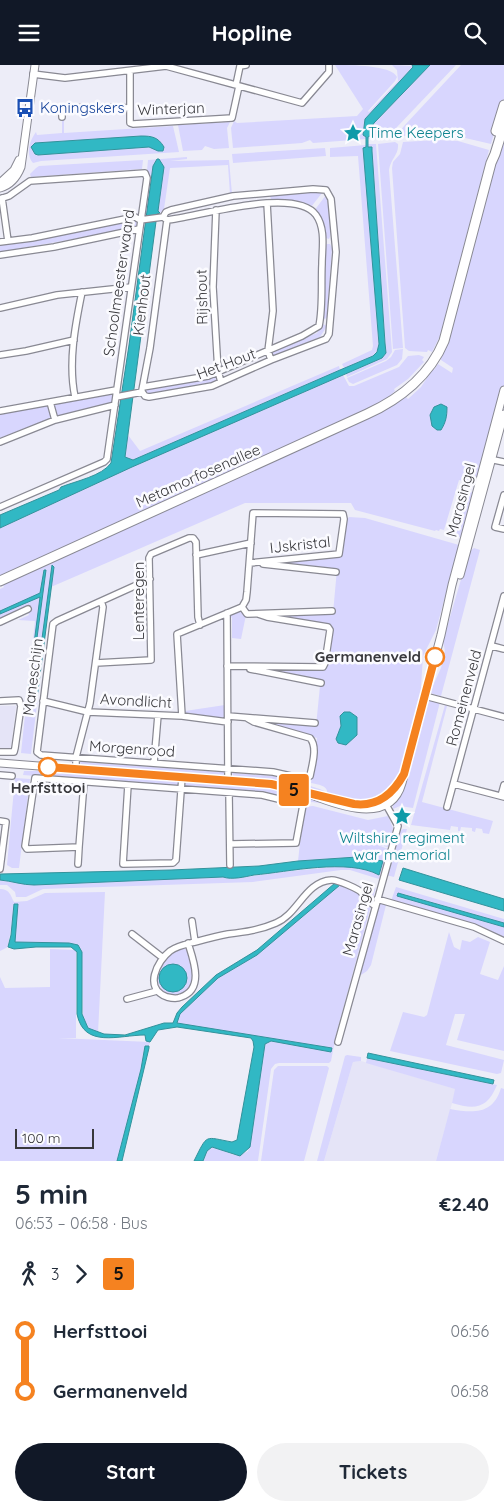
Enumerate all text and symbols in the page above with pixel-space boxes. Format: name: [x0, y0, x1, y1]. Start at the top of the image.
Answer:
icon: menu: [15, 19, 43, 47]
text: Hopline: [212, 19, 292, 47]
icon: search: [461, 19, 489, 47]
bus stop icon: Koningskers: [14, 97, 36, 119]
place label: Koningskers: [40, 98, 125, 117]
street label: Winterjan: [137, 98, 205, 119]
place icon: Time Keepers: [342, 122, 364, 144]
place label: Time Keepers: [368, 123, 464, 142]
street label: Schoolmeesterwaard: [99, 208, 138, 358]
street label: Rijshout: [192, 269, 211, 325]
street label: Kienhout: [128, 273, 155, 337]
street label: Het Hout: [194, 344, 258, 384]
street label: Metamorfosenallee: [133, 440, 263, 512]
street label: Marasingel: [441, 461, 480, 539]
street label: IJskristal: [269, 532, 331, 557]
street label: Lenteregen: [129, 562, 148, 640]
street label: Maneschijn: [18, 637, 47, 717]
place label: Germanenveld: [315, 647, 421, 666]
marker: Germanenveld: [425, 647, 445, 667]
street label: Romeinenveld: [442, 648, 485, 748]
street label: Avondlicht: [100, 689, 172, 712]
street label: Morgenrood: [89, 736, 176, 761]
marker: Herfsttooi: [38, 757, 58, 777]
line badge: 5: [278, 774, 310, 806]
place label: Herfsttooi: [11, 778, 85, 797]
text: 5: [289, 778, 299, 801]
place icon: Wiltshire regiment war memorial: [391, 805, 413, 827]
place label: Wiltshire regiment war memorial: [339, 828, 465, 864]
street label: Marasingel: [338, 880, 377, 958]
scale bar: [15, 1126, 94, 1149]
text: 100 m: [22, 1129, 60, 1147]
text: 5 min: [15, 1176, 88, 1211]
text: €2.40: [439, 1192, 489, 1216]
text: 06:53 – 06:58 · Bus: [15, 1213, 147, 1233]
icon: walk: [15, 1260, 43, 1288]
icon: forward: [67, 1260, 95, 1288]
text: 5: [113, 1262, 124, 1285]
text: 3: [51, 1264, 59, 1284]
text: Herfsttooi: [53, 1319, 147, 1343]
text: 06:56: [451, 1321, 489, 1341]
text: Germanenveld: [53, 1379, 188, 1403]
text: 06:58: [451, 1381, 489, 1401]
button: Start: [15, 1443, 247, 1501]
button: Tickets: [257, 1443, 489, 1501]

